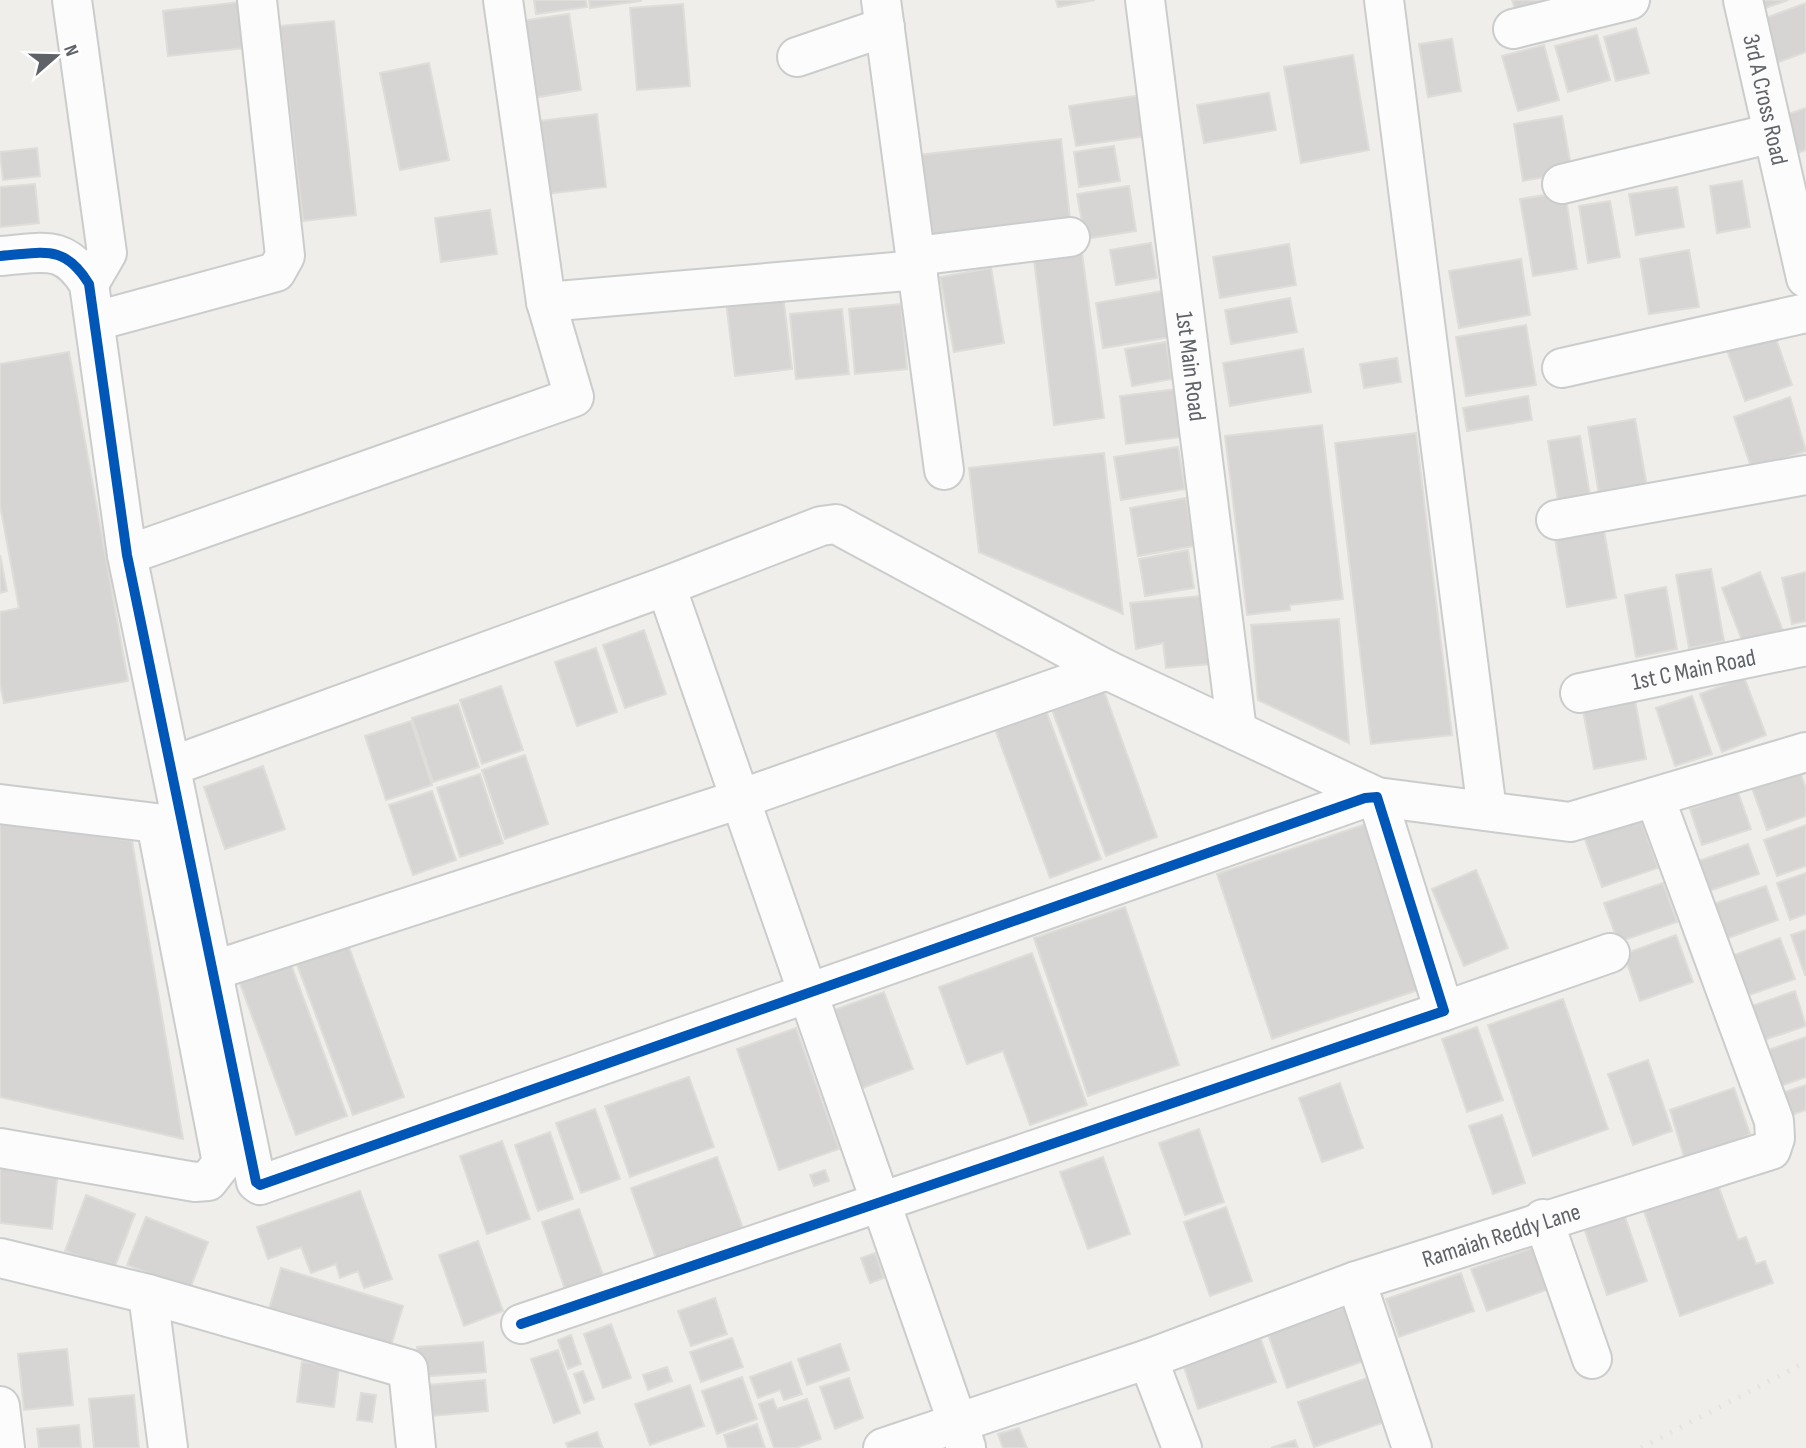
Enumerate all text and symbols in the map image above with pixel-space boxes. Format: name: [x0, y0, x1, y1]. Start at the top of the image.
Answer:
north arrow: [21, 21, 91, 91]
street label: 3rd A Cross Road: [1737, 31, 1794, 168]
text: N: [58, 42, 83, 59]
street label: 1st Main Road: [1170, 310, 1212, 423]
street label: 1st C Main Road: [1629, 642, 1758, 696]
street label: Ramaiah Reddy Lane: [1419, 1197, 1584, 1274]

